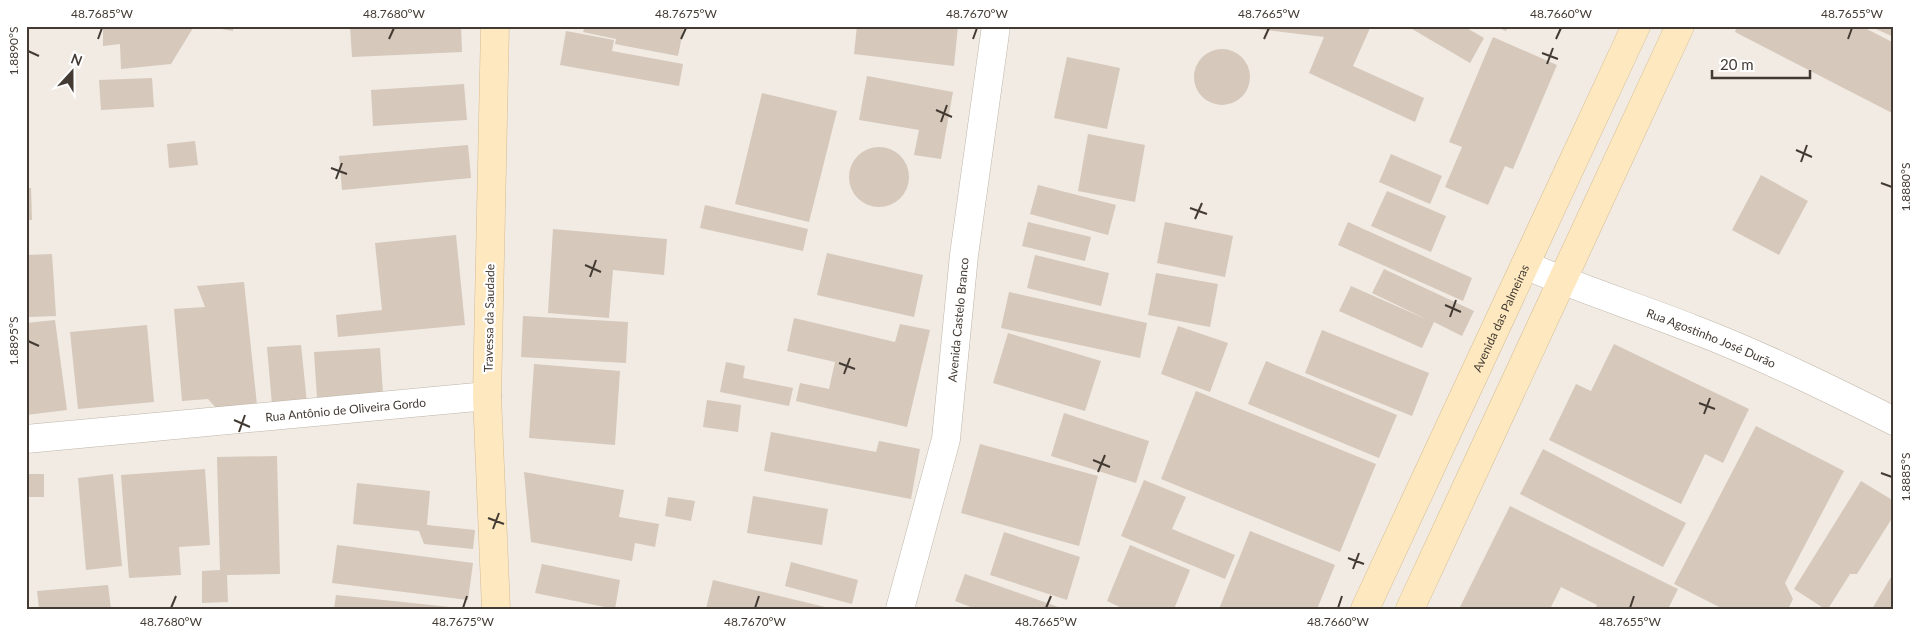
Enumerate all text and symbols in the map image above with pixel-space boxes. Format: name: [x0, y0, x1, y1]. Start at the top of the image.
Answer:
text: 48.7685°W: [71, 6, 134, 21]
text: 48.7680°W: [363, 6, 426, 21]
text: 48.7675°W: [655, 6, 718, 21]
text: 48.7670°W: [946, 6, 1009, 21]
text: 48.7665°W: [1238, 6, 1301, 21]
text: 48.7660°W: [1530, 6, 1593, 21]
text: 48.7655°W: [1821, 6, 1884, 21]
text: 1.8890°S: [6, 26, 21, 76]
north arrow: [48, 48, 98, 98]
scale bar: [1712, 48, 1810, 80]
text: N: [69, 50, 85, 69]
text: 20 m: [1720, 55, 1754, 73]
text: 1.8880°S: [1898, 162, 1913, 212]
street label: Avenida Castelo Branco: [944, 257, 971, 383]
street label: Avenida das Palmeiras: [1469, 262, 1532, 374]
street label: Travessa da Saudade: [481, 264, 497, 372]
street label: Rua Agostinho José Durão: [1645, 305, 1779, 371]
text: 1.8895°S: [6, 316, 21, 366]
street label: Rua Antônio de Oliveira Gordo: [265, 394, 427, 424]
text: 1.8885°S: [1898, 452, 1913, 502]
text: 48.7680°W: [140, 614, 203, 629]
text: 48.7675°W: [432, 614, 495, 629]
text: 48.7670°W: [724, 614, 787, 629]
text: 48.7665°W: [1015, 614, 1078, 629]
text: 48.7660°W: [1307, 614, 1370, 629]
text: 48.7655°W: [1599, 614, 1662, 629]

